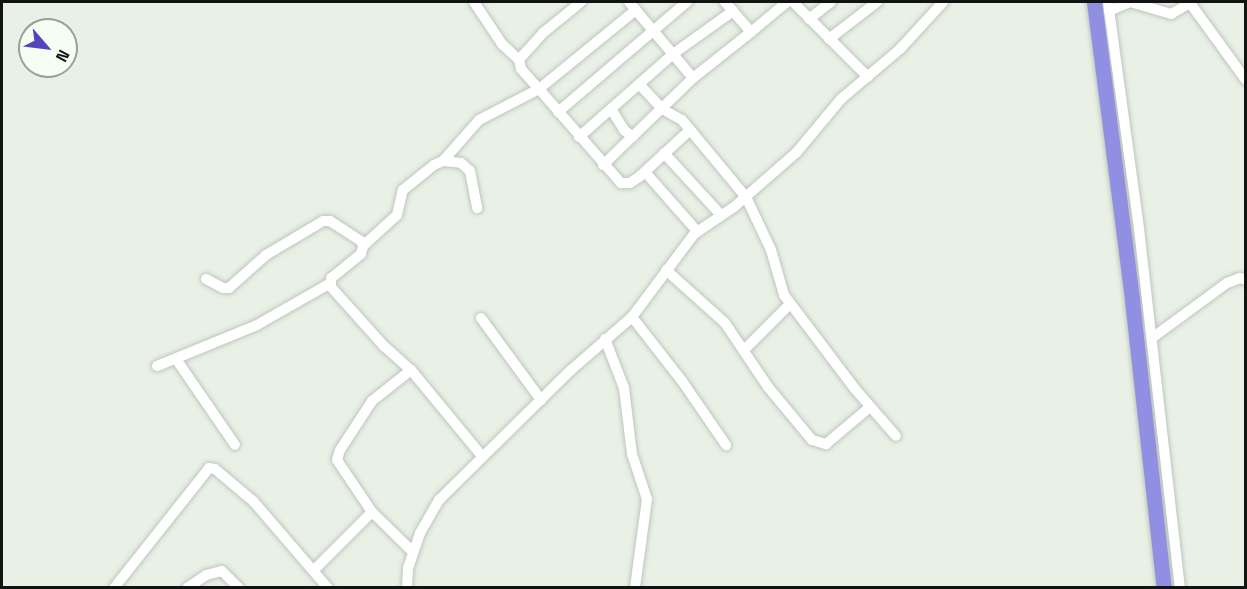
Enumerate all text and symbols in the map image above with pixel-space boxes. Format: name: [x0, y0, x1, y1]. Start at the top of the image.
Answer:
north arrow: [18, 18, 78, 78]
text: N: [51, 46, 74, 65]

